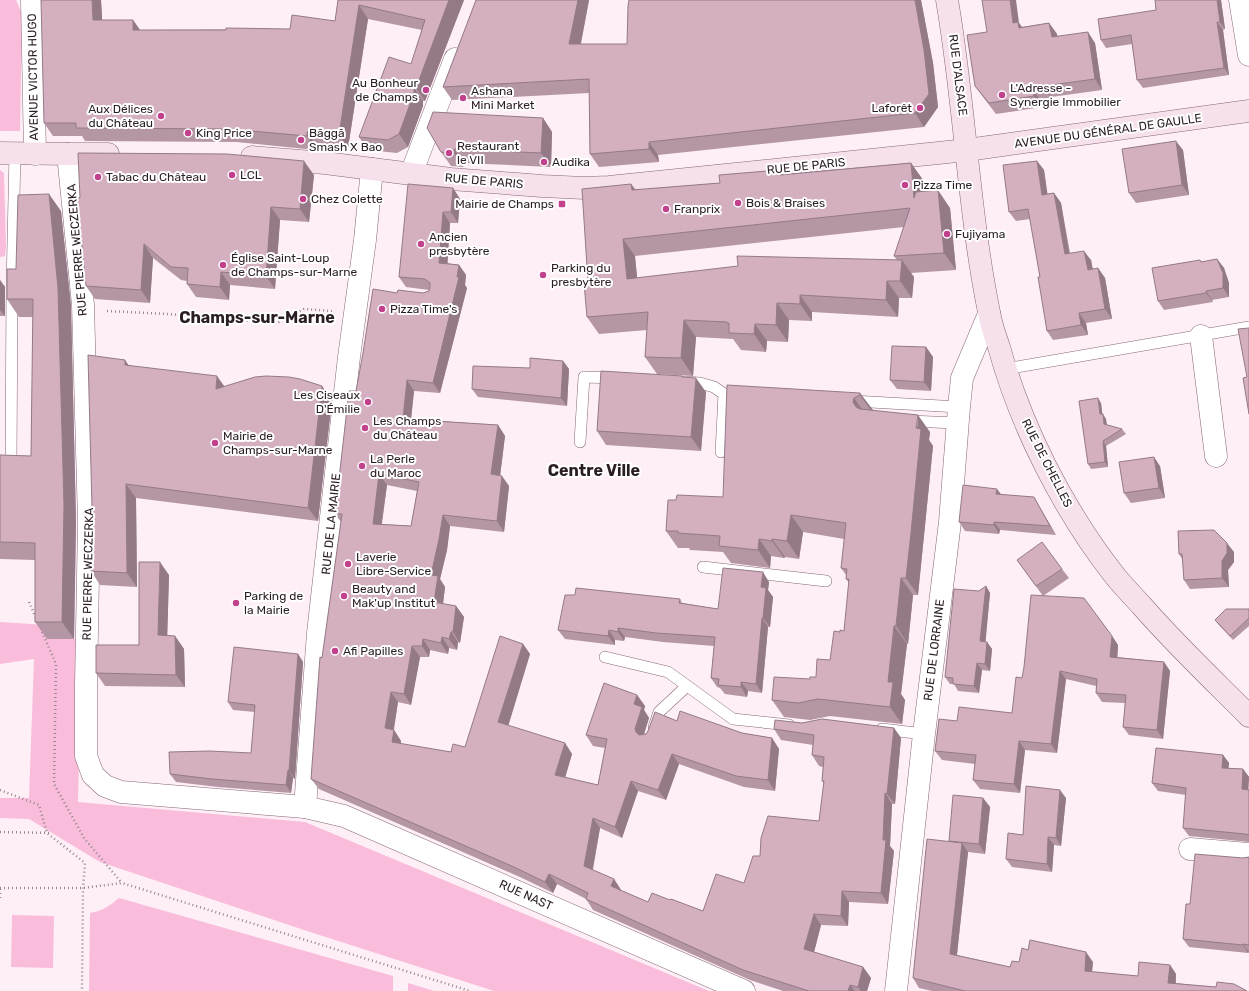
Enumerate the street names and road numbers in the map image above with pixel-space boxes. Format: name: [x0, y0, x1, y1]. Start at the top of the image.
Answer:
street label: AVENUE VICTOR HUGO: [25, 13, 41, 141]
street label: RUE D'ALSACE: [946, 34, 970, 116]
street label: AVENUE DU GÉNÉRAL DE GAULLE: [1013, 111, 1203, 151]
street label: RUE DE PARIS: [766, 155, 846, 177]
street label: RUE DE PARIS: [444, 171, 524, 191]
street label: RUE PIERRE WECZERKA: [64, 183, 90, 317]
street label: RUE DE CHELLES: [1019, 417, 1075, 509]
street label: RUE DE LA MAIRIE: [319, 473, 343, 575]
street label: RUE PIERRE WECZERKA: [80, 507, 96, 641]
street label: RUE DE LORRAINE: [921, 598, 947, 702]
street label: RUE NAST: [497, 877, 555, 913]

